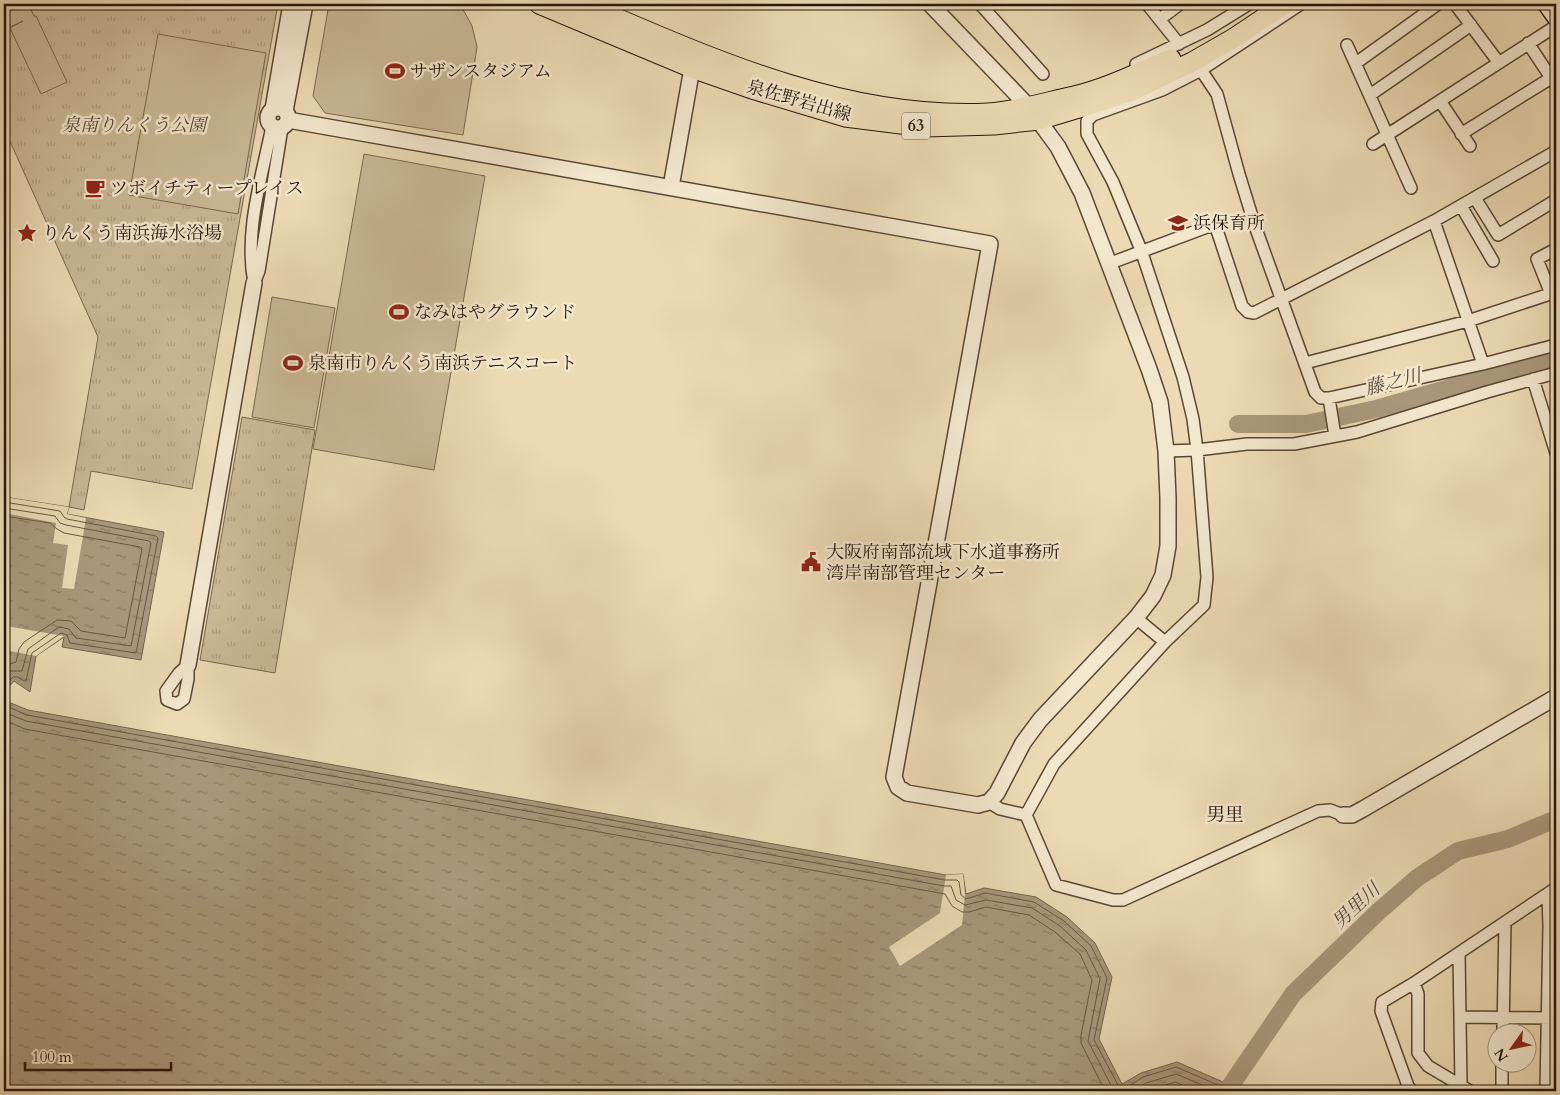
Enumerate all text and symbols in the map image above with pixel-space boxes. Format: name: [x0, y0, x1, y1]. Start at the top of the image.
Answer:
place label: サザンスタジアム: [410, 59, 552, 84]
sports icon: サザンスタジアム: [384, 60, 406, 82]
street label: 泉佐野岩出線: [744, 74, 854, 128]
road number: 63: [902, 112, 930, 140]
park label: 泉南りんくう公園: [62, 113, 209, 138]
place label: ツボイチティープレイス: [110, 176, 304, 201]
cafe icon: ツボイチティープレイス: [84, 177, 106, 199]
place label: 浜保育所: [1193, 211, 1265, 236]
school or university icon: 浜保育所: [1167, 212, 1189, 234]
place label: りんくう南浜海水浴場: [42, 221, 222, 246]
place icon: りんくう南浜海水浴場: [16, 222, 38, 244]
place label: なみはやグラウンド: [414, 300, 576, 325]
sports icon: なみはやグラウンド: [388, 301, 410, 323]
place label: 泉南市りんくう南浜テニスコート: [308, 351, 577, 376]
sports icon: 泉南市りんくう南浜テニスコート: [282, 352, 304, 374]
water label: 藤之川: [1362, 362, 1426, 402]
place label: 大阪府南部流域下水道事務所 湾岸南部管理センター: [826, 540, 1060, 586]
public building icon: 大阪府南部流域下水道事務所 湾岸南部管理センター: [800, 551, 822, 573]
district label: 男里: [1206, 802, 1244, 828]
water label: 男里川: [1326, 876, 1387, 935]
north arrow: [1488, 1022, 1538, 1072]
scale bar: [25, 1040, 171, 1072]
text: N: [1490, 1045, 1513, 1065]
text: 100 m: [32, 1047, 72, 1067]

